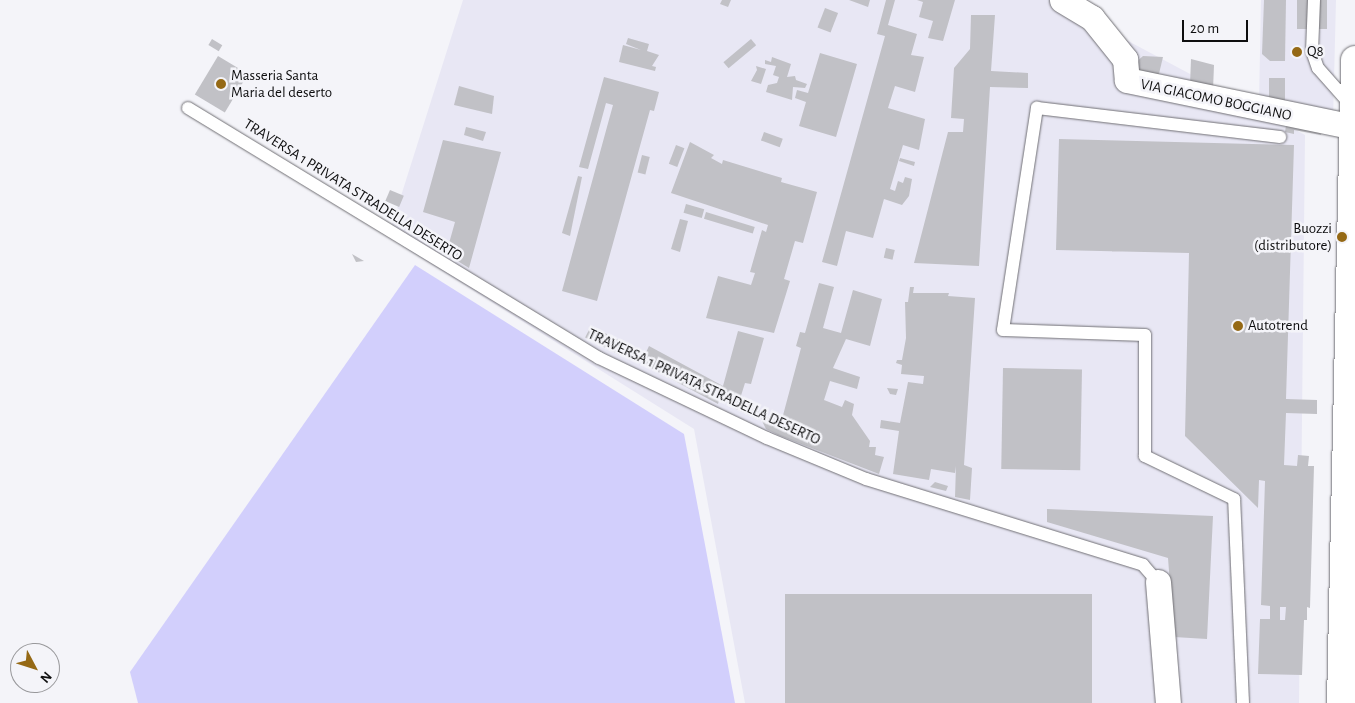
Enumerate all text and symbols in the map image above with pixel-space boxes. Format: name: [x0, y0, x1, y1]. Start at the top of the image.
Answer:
scale bar: [1185, 10, 1251, 42]
text: 20 m: [1190, 21, 1219, 36]
place label: Q8: [1307, 43, 1324, 61]
marker: Q8: [1291, 46, 1303, 58]
place label: Masseria Santa Maria del deserto: [231, 66, 332, 101]
street label: VIA GIACOMO BOGGIANO: [1139, 75, 1293, 125]
marker: Masseria Santa Maria del deserto: [215, 78, 227, 90]
street label: TRAVERSA 1 PRIVATA STRADELLA DESERTO: [240, 115, 466, 265]
place label: Buozzi (distributore): [1254, 219, 1332, 254]
marker: Buozzi (distributore): [1336, 231, 1348, 243]
place label: Autotrend: [1248, 317, 1308, 335]
marker: Autotrend: [1232, 320, 1244, 332]
street label: TRAVERSA 1 PRIVATA STRADELLA DESERTO: [585, 325, 823, 449]
north arrow: [10, 643, 60, 693]
text: N: [37, 669, 54, 685]

